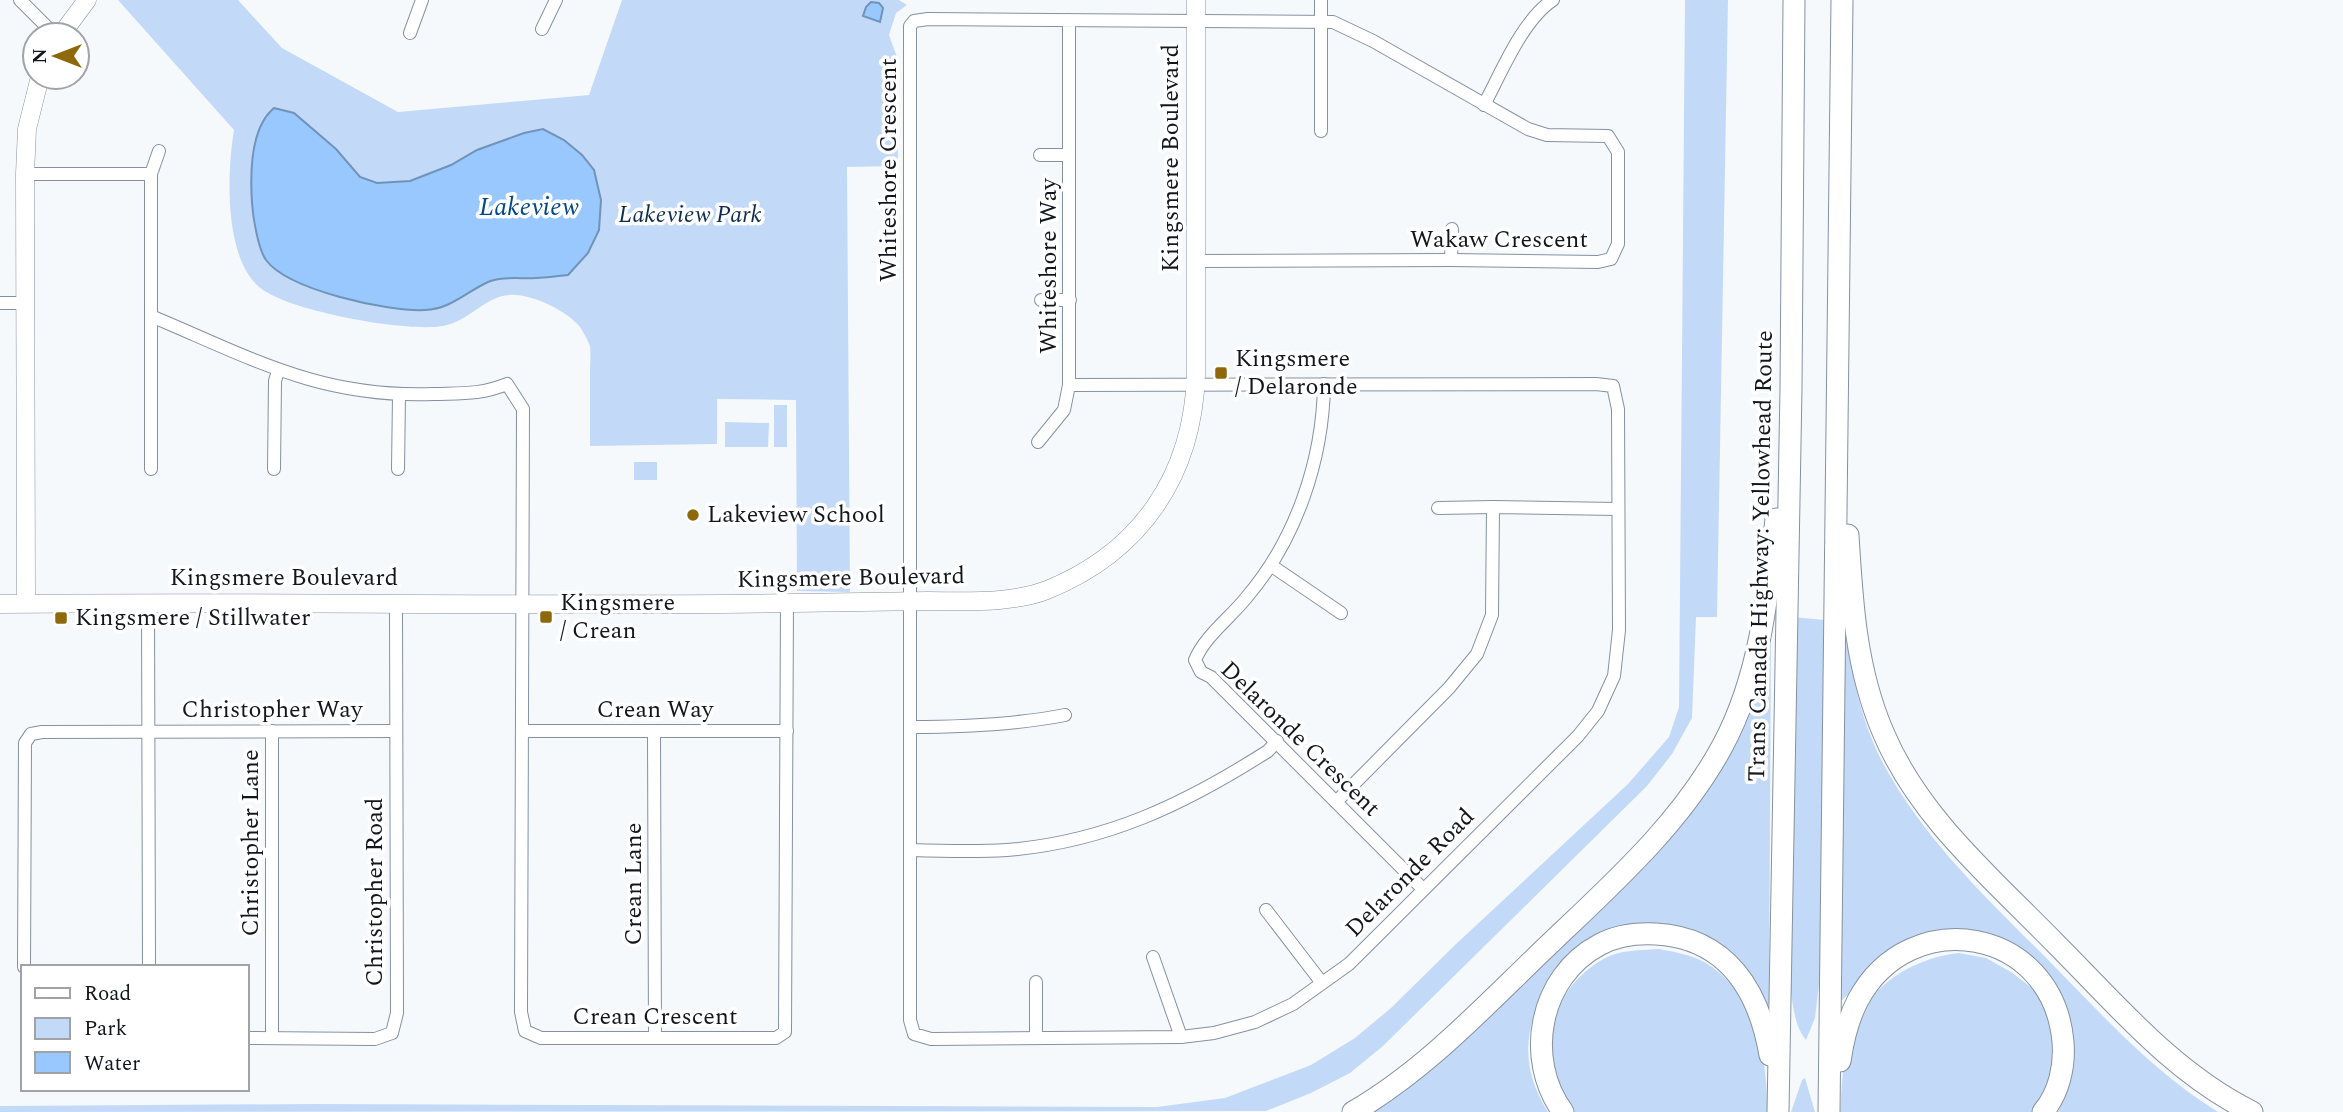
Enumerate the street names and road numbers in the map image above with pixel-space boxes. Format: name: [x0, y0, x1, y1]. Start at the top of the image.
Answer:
street label: Kingsmere Boulevard: [1153, 44, 1189, 272]
street label: Whiteshore Crescent: [871, 58, 907, 282]
street label: Whiteshore Way: [1031, 177, 1067, 354]
street label: Wakaw Crescent: [1410, 222, 1588, 258]
street label: Trans Canada Highway: Yellowhead Route: [1739, 330, 1783, 782]
street label: Kingsmere Boulevard: [737, 558, 965, 598]
street label: Kingsmere Boulevard: [170, 560, 398, 596]
street label: Delaronde Crescent: [1212, 653, 1388, 825]
street label: Christopher Way: [182, 692, 364, 728]
street label: Crean Way: [597, 692, 715, 728]
street label: Christopher Lane: [233, 749, 269, 937]
street label: Christopher Road: [357, 798, 393, 986]
street label: Delaronde Road: [1337, 800, 1483, 946]
street label: Crean Lane: [616, 823, 652, 945]
street label: Crean Crescent: [573, 999, 737, 1035]

